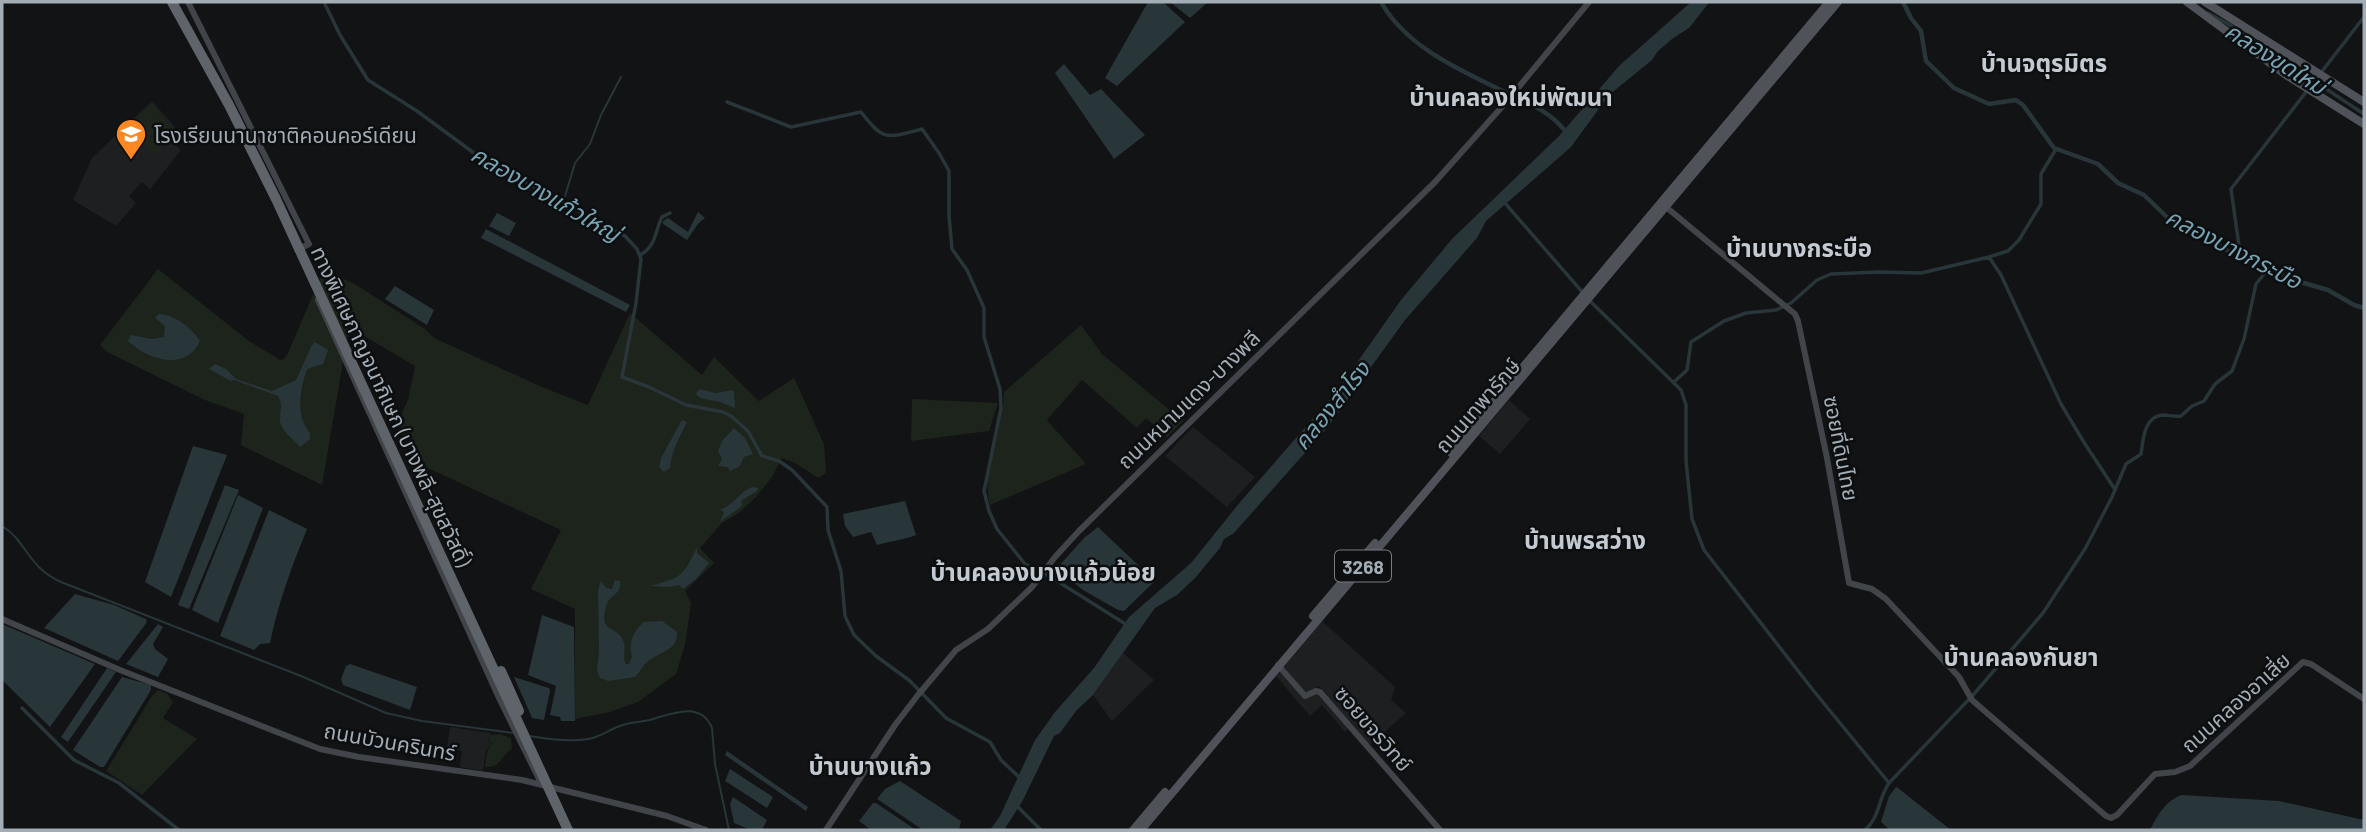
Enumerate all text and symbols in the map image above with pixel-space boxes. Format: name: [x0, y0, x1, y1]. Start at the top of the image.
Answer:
water label: คลองขุดใหม่: [2220, 16, 2334, 103]
district label: บ้านจตุรมิตร: [1981, 48, 2107, 79]
district label: บ้านคลองใหม่พัฒนา: [1409, 82, 1613, 111]
school or university icon: โรงเรียนนานาชาติคอนคอร์เดียน: [114, 117, 148, 161]
place label: โรงเรียนนานาชาติคอนคอร์เดียน: [154, 122, 417, 147]
water label: คลองบางแก้วใหญ่: [466, 139, 628, 249]
water label: คลองบางกระบือ: [2162, 202, 2307, 294]
district label: บ้านบางกระบือ: [1726, 233, 1872, 262]
street label: ทางพิเศษกาญจนาภิเษก (บางพลี-สุขสวัสดิ์): [305, 242, 478, 571]
street label: ถนนหนามแดง-บางพลี: [1112, 325, 1264, 473]
street label: ถนนเทพารักษ์: [1429, 353, 1525, 457]
water label: คลองสำโรง: [1287, 354, 1376, 455]
street label: ซอยที่ดินไทย: [1820, 393, 1865, 503]
district label: บ้านพรสว่าง: [1524, 525, 1646, 554]
road number: 3268: [1335, 551, 1391, 582]
district label: บ้านคลองบางแก้วน้อย: [930, 557, 1156, 586]
district label: บ้านคลองกันยา: [1944, 642, 2098, 671]
street label: ถนนคลองอาเสี่ย: [2175, 646, 2295, 757]
street label: ซอยขจรวิทย์: [1330, 680, 1418, 776]
street label: ถนนบัวนครินทร์: [322, 717, 459, 765]
district label: บ้านบางแก้ว: [808, 751, 932, 780]

